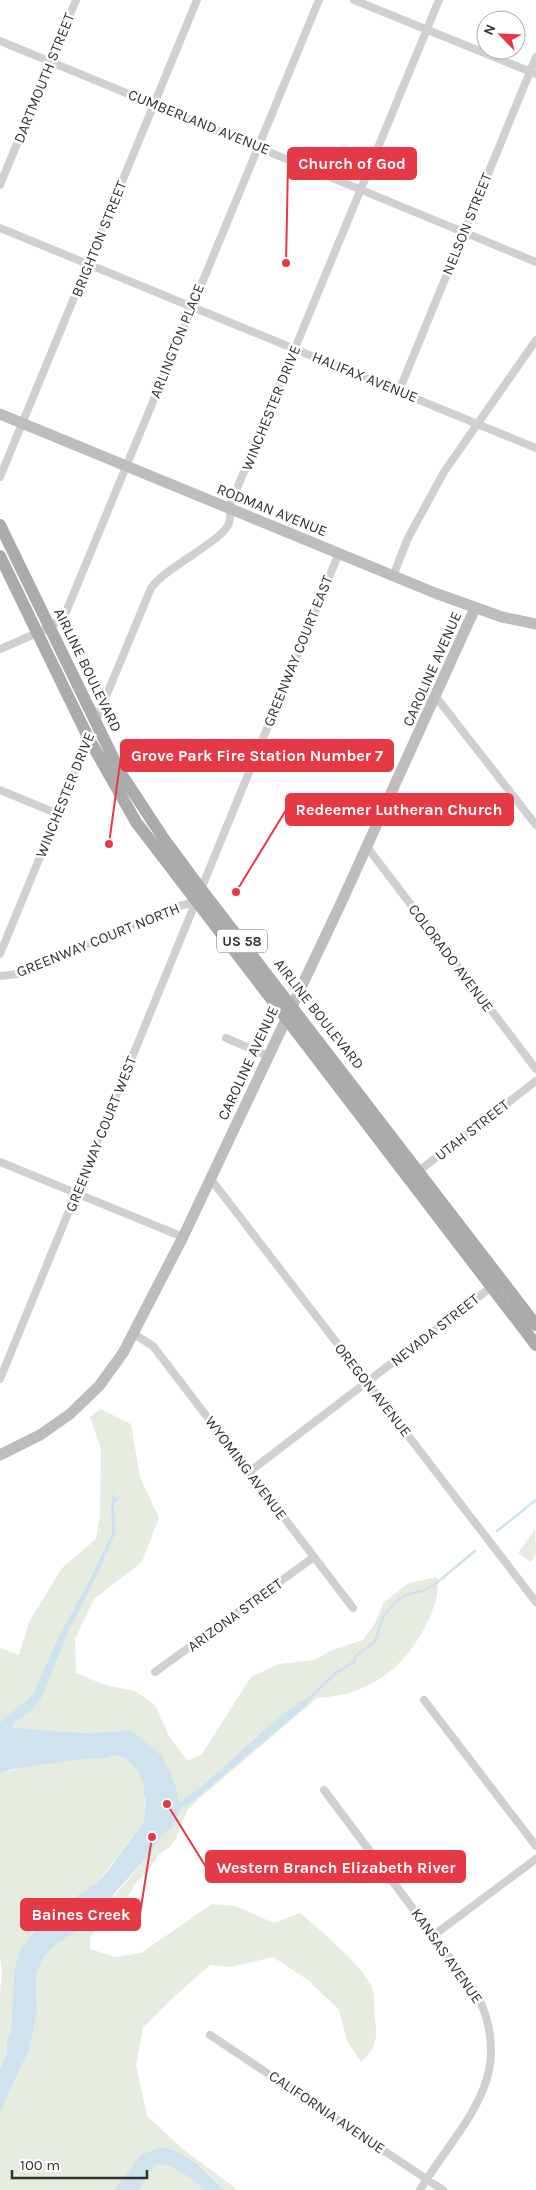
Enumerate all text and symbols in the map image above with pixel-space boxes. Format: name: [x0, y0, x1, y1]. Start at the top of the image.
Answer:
street label: DARTMOUTH STREET: [10, 10, 78, 146]
north arrow: [476, 10, 526, 60]
text: N: [480, 22, 499, 38]
street label: CUMBERLAND AVENUE: [125, 85, 273, 159]
callout: Church of God: [288, 148, 416, 179]
text: Church of God: [298, 154, 406, 173]
street label: NELSON STREET: [438, 170, 496, 278]
street label: BRIGHTON STREET: [68, 178, 131, 300]
street label: ARLINGTON PLACE: [146, 281, 208, 401]
street label: WINCHESTER DRIVE: [238, 343, 304, 473]
street label: HALIFAX AVENUE: [310, 348, 420, 406]
street label: RODMAN AVENUE: [214, 480, 330, 540]
street label: GREENWAY COURT EAST: [259, 572, 337, 729]
street label: AIRLINE BOULEVARD: [50, 605, 126, 735]
street label: CAROLINE AVENUE: [399, 609, 465, 729]
street label: WINCHESTER DRIVE: [32, 730, 98, 860]
callout: Grove Park Fire Station Number 7: [121, 740, 393, 771]
text: Grove Park Fire Station Number 7: [131, 746, 383, 765]
callout: Redeemer Lutheran Church: [286, 794, 513, 825]
text: Redeemer Lutheran Church: [296, 800, 502, 819]
street label: GREENWAY COURT NORTH: [14, 899, 182, 981]
street label: COLORADO AVENUE: [405, 901, 497, 1015]
road number: US 58: [217, 929, 267, 952]
street label: AIRLINE BOULEVARD: [270, 955, 368, 1073]
street label: CAROLINE AVENUE: [214, 1003, 282, 1123]
street label: GREENWAY COURT WEST: [62, 1053, 141, 1214]
street label: UTAH STREET: [431, 1095, 513, 1164]
street label: NEVADA STREET: [387, 1290, 483, 1370]
street label: OREGON AVENUE: [331, 1340, 415, 1440]
street label: WYOMING AVENUE: [201, 1413, 291, 1523]
street label: ARIZONA STREET: [184, 1574, 286, 1656]
callout: Western Branch Elizabeth River: [206, 1851, 465, 1882]
text: Western Branch Elizabeth River: [217, 1858, 456, 1877]
callout: Baines Creek: [21, 1899, 140, 1930]
text: Baines Creek: [32, 1905, 131, 1924]
street label: KANSAS AVENUE: [408, 1905, 486, 2007]
street label: CALIFORNIA AVENUE: [266, 2067, 388, 2157]
scale bar: [12, 2148, 148, 2180]
text: 100 m: [20, 2156, 60, 2174]

